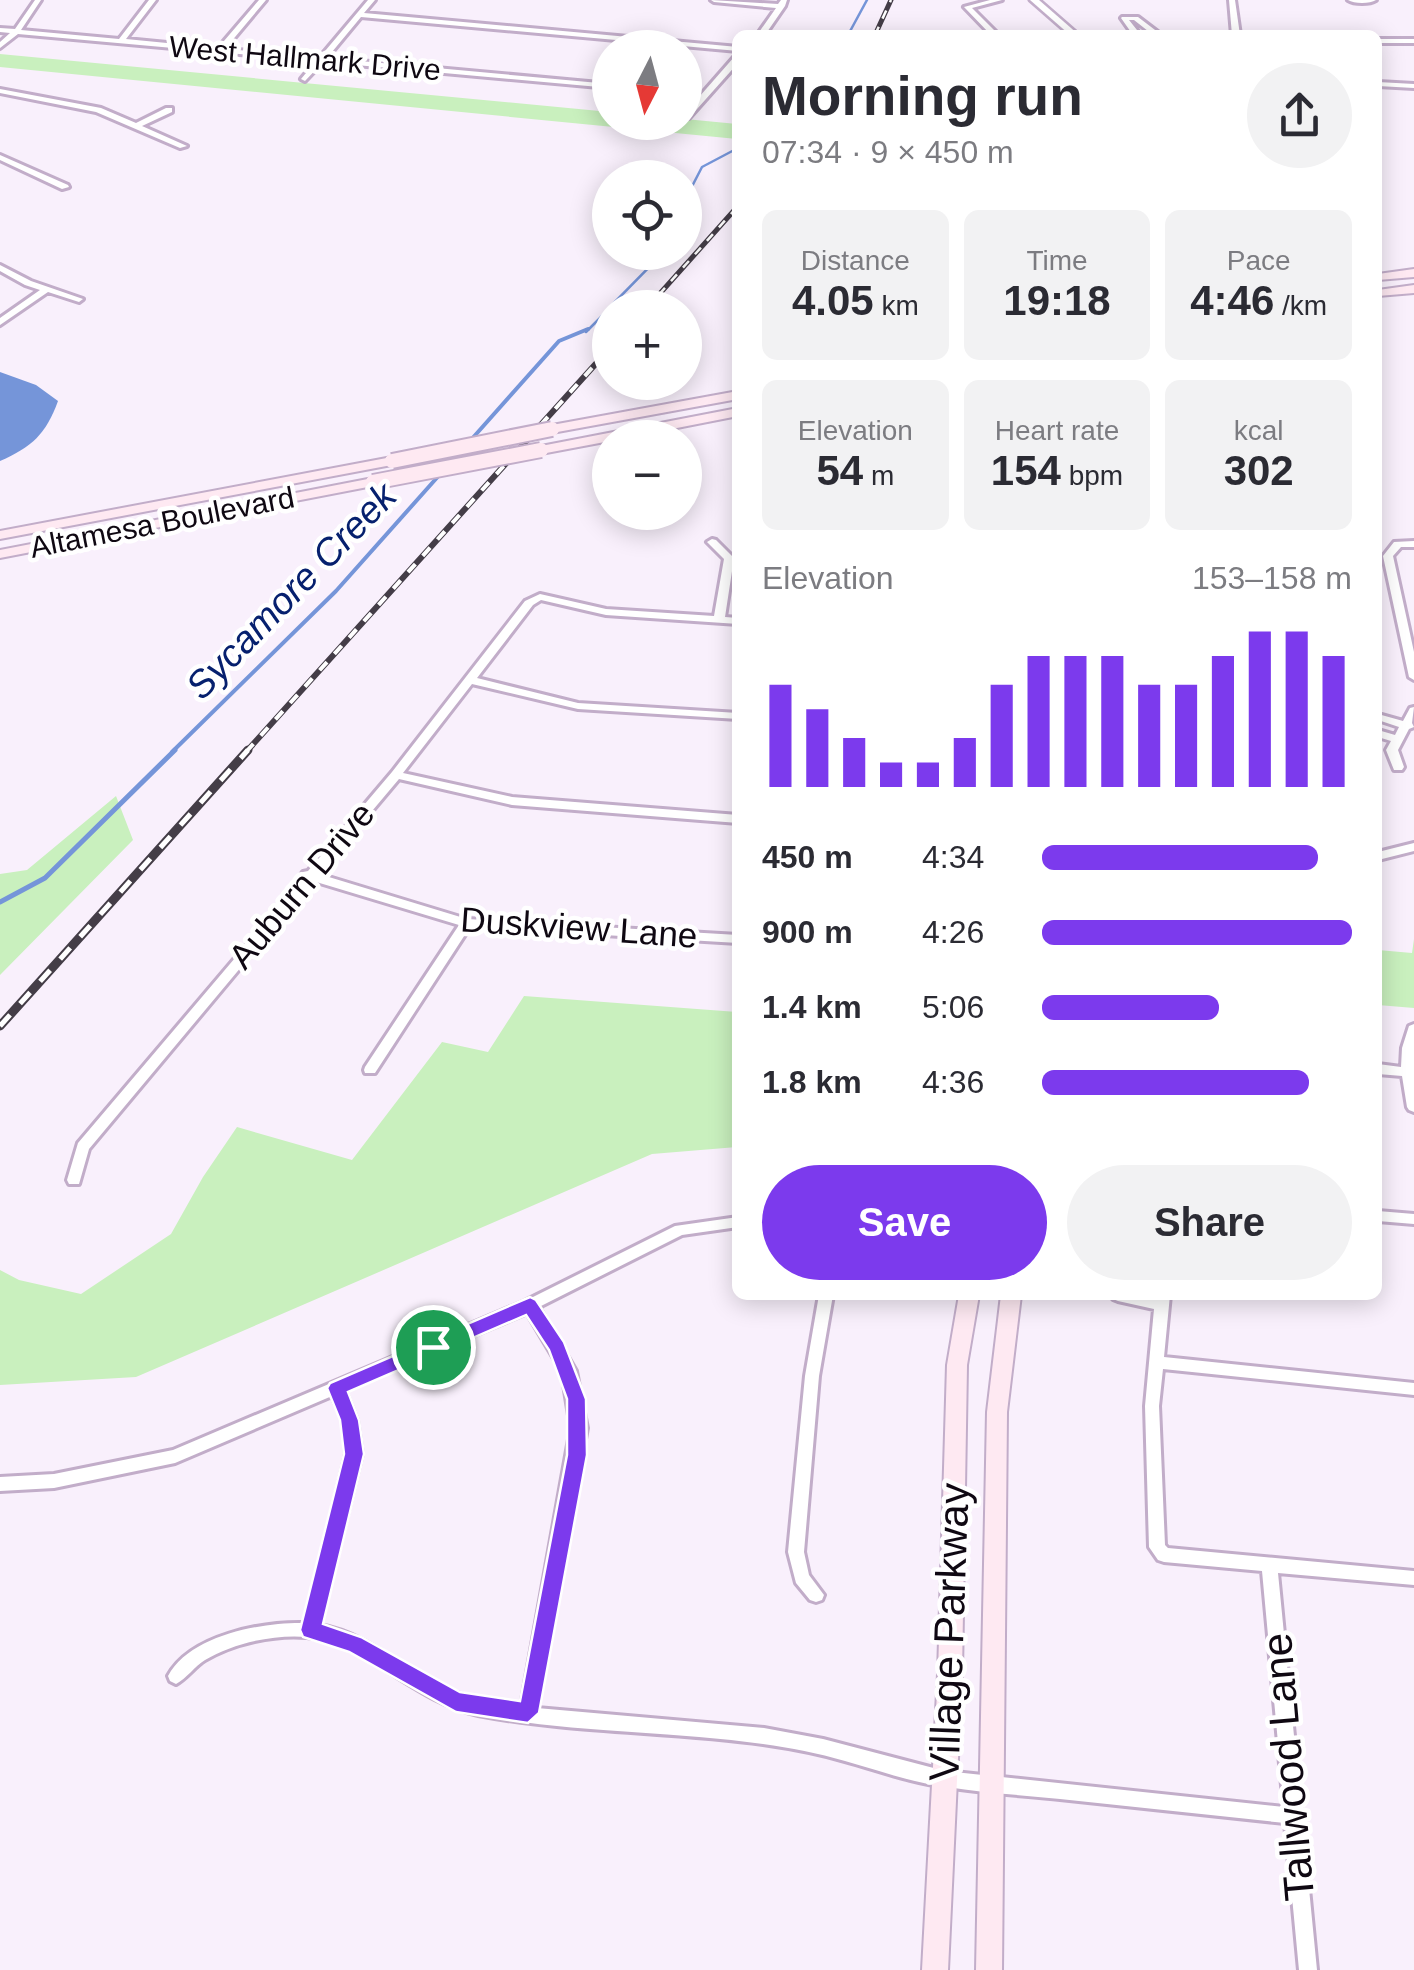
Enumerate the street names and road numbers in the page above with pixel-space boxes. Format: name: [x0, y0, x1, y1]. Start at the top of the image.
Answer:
street label: West Hallmark Drive: [168, 30, 442, 86]
street label: Altamesa Boulevard: [27, 480, 297, 564]
street label: Auburn Drive: [220, 794, 382, 976]
street label: Duskview Lane: [459, 899, 699, 955]
street label: Village Parkway: [920, 1482, 978, 1782]
street label: Tallwood Lane: [1253, 1631, 1323, 1903]

